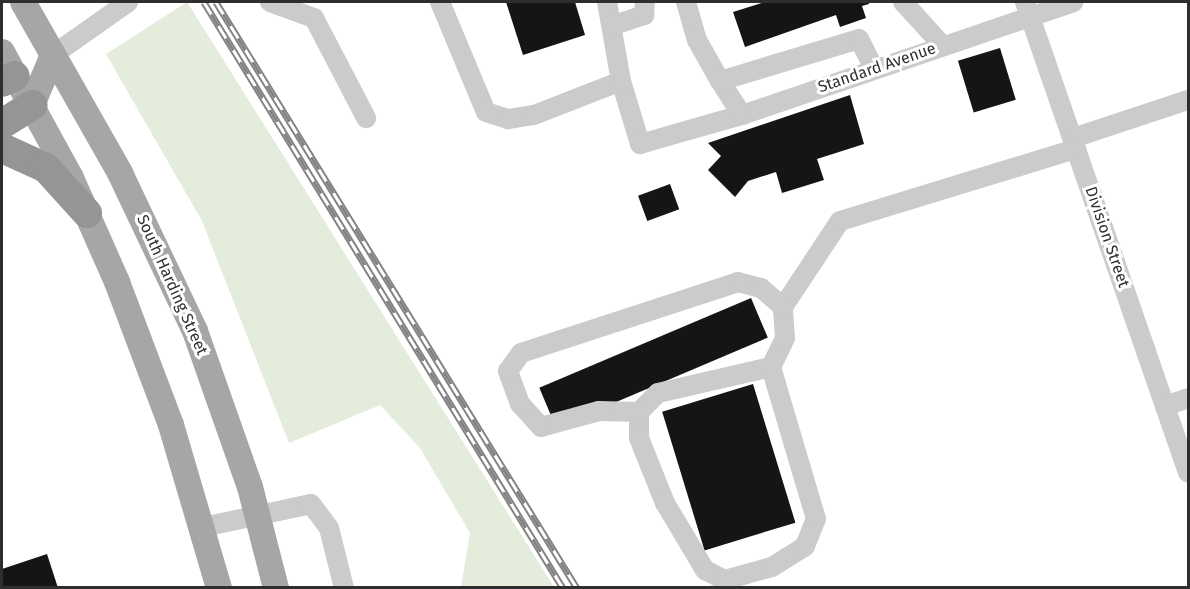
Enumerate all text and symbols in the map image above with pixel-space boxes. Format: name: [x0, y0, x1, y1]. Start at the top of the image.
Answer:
street label: Standard Avenue: [816, 39, 938, 97]
street label: Division Street: [1081, 184, 1133, 290]
street label: South Harding Street: [132, 212, 212, 358]

